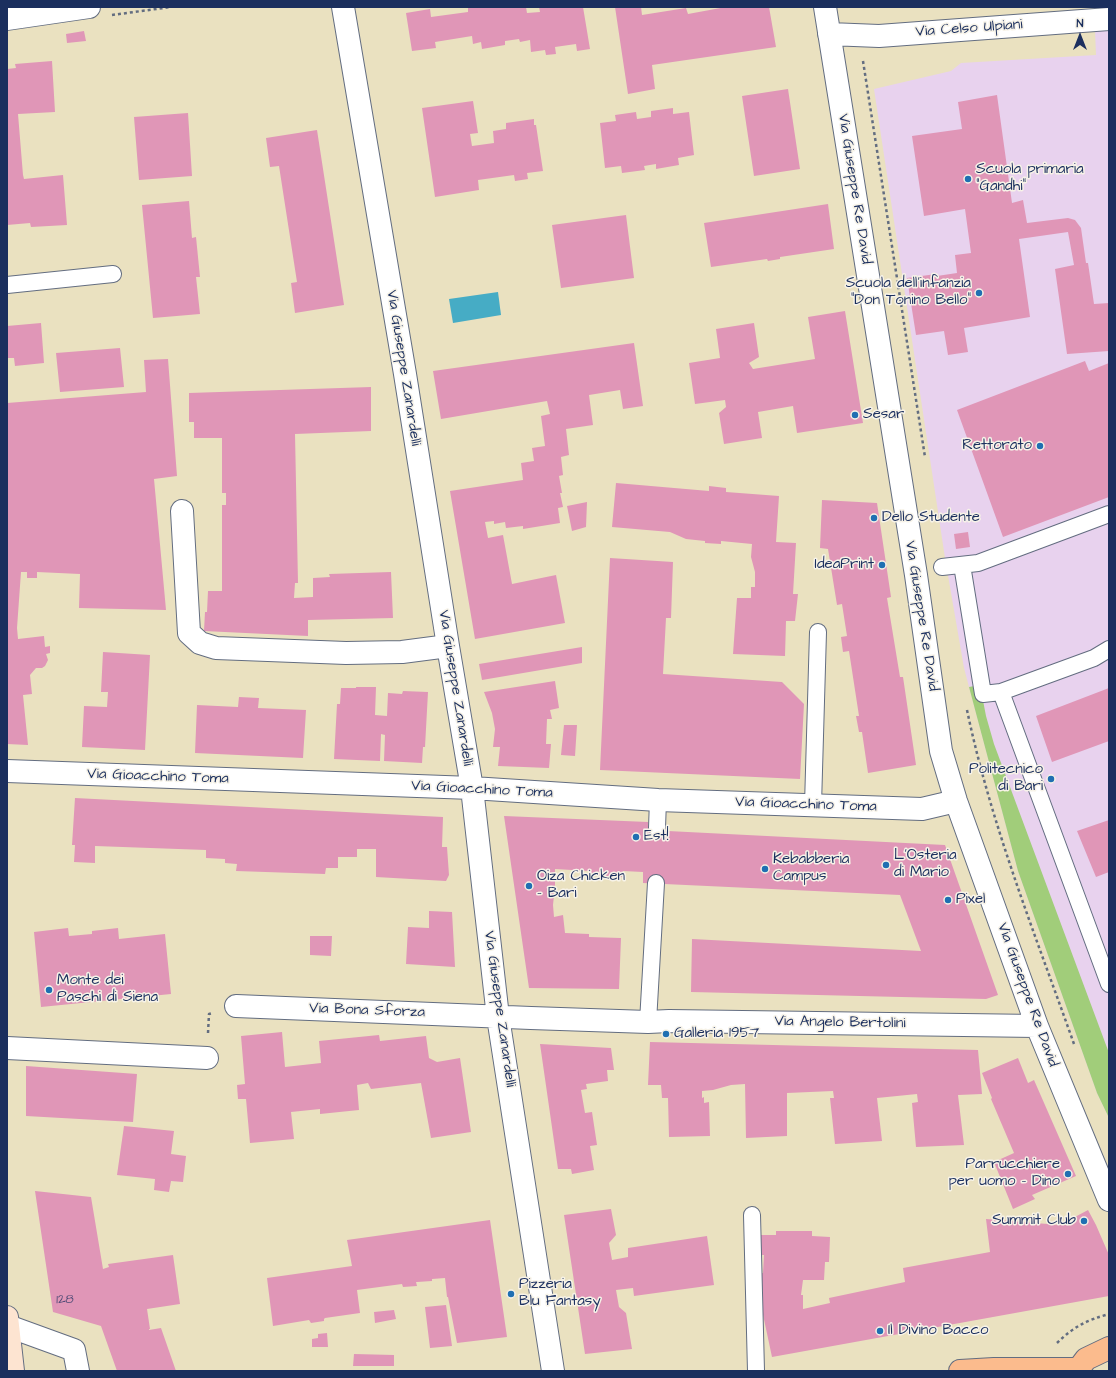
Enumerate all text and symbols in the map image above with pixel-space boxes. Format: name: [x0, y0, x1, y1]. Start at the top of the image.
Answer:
street label: Via Celso Ulpiani: [915, 16, 1023, 42]
north arrow: [1060, 16, 1100, 56]
text: N: [1077, 16, 1083, 31]
street label: Via Giuseppe Re David: [833, 113, 875, 265]
place label: Scuola primaria "Gandhi": [976, 161, 1084, 196]
marker: Scuola primaria "Gandhi": [963, 174, 973, 184]
place label: Scuola dell'infanzia "Don Tonino Bello": [846, 275, 971, 310]
marker: Scuola dell'infanzia "Don Tonino Bello": [974, 288, 984, 298]
street label: Via Giuseppe Zanardelli: [382, 289, 424, 447]
place label: Sesar: [863, 406, 904, 424]
marker: Sesar: [850, 410, 860, 420]
place label: Rettorato: [962, 437, 1032, 455]
marker: Rettorato: [1035, 441, 1045, 451]
place label: Dello Studente: [882, 509, 980, 527]
marker: Dello Studente: [869, 513, 879, 523]
street label: Via Giuseppe Re David: [900, 540, 942, 692]
place label: IdeaPrint: [815, 556, 874, 574]
marker: IdeaPrint: [877, 560, 887, 570]
street label: Via Giuseppe Zanardelli: [434, 609, 476, 767]
place label: Politecnico di Bari: [969, 761, 1043, 796]
street label: Via Gioacchino Toma: [87, 766, 229, 788]
marker: Politecnico di Bari: [1046, 774, 1056, 784]
street label: Via Gioacchino Toma: [411, 777, 553, 803]
street label: Via Gioacchino Toma: [735, 794, 877, 816]
place label: Est!: [644, 828, 668, 846]
marker: Est!: [631, 832, 641, 842]
place label: L'Osteria di Mario: [894, 847, 957, 882]
place label: Kebabberia Campus: [773, 851, 849, 886]
marker: L'Osteria di Mario: [881, 860, 891, 870]
marker: Kebabberia Campus: [760, 864, 770, 874]
place label: Oiza Chicken - Bari: [537, 868, 625, 903]
marker: Oiza Chicken - Bari: [524, 881, 534, 891]
place label: Pixel: [956, 891, 985, 909]
marker: Pixel: [943, 895, 953, 905]
street label: Via Giuseppe Re David: [993, 921, 1061, 1069]
street label: Via Giuseppe Zanardelli: [479, 930, 519, 1088]
place label: Monte dei Paschi di Siena: [57, 972, 158, 1007]
marker: Monte dei Paschi di Siena: [44, 985, 54, 995]
street label: Via Bona Sforza: [309, 1000, 425, 1022]
street label: Via Angelo Bertolini: [774, 1013, 906, 1033]
place label: Galleria 1957: [674, 1025, 759, 1043]
marker: Galleria 1957: [661, 1029, 671, 1039]
place label: Parrucchiere per uomo - Dino: [948, 1156, 1060, 1191]
marker: Parrucchiere per uomo - Dino: [1063, 1169, 1073, 1179]
place label: Summit Club: [992, 1212, 1076, 1230]
marker: Summit Club: [1079, 1216, 1089, 1226]
place label: Pizzeria Blu Fantasy: [519, 1276, 601, 1311]
marker: Pizzeria Blu Fantasy: [506, 1289, 516, 1299]
house number: 128: [56, 1292, 74, 1308]
place label: Il Divino Bacco: [888, 1322, 988, 1340]
marker: Il Divino Bacco: [875, 1326, 885, 1336]

